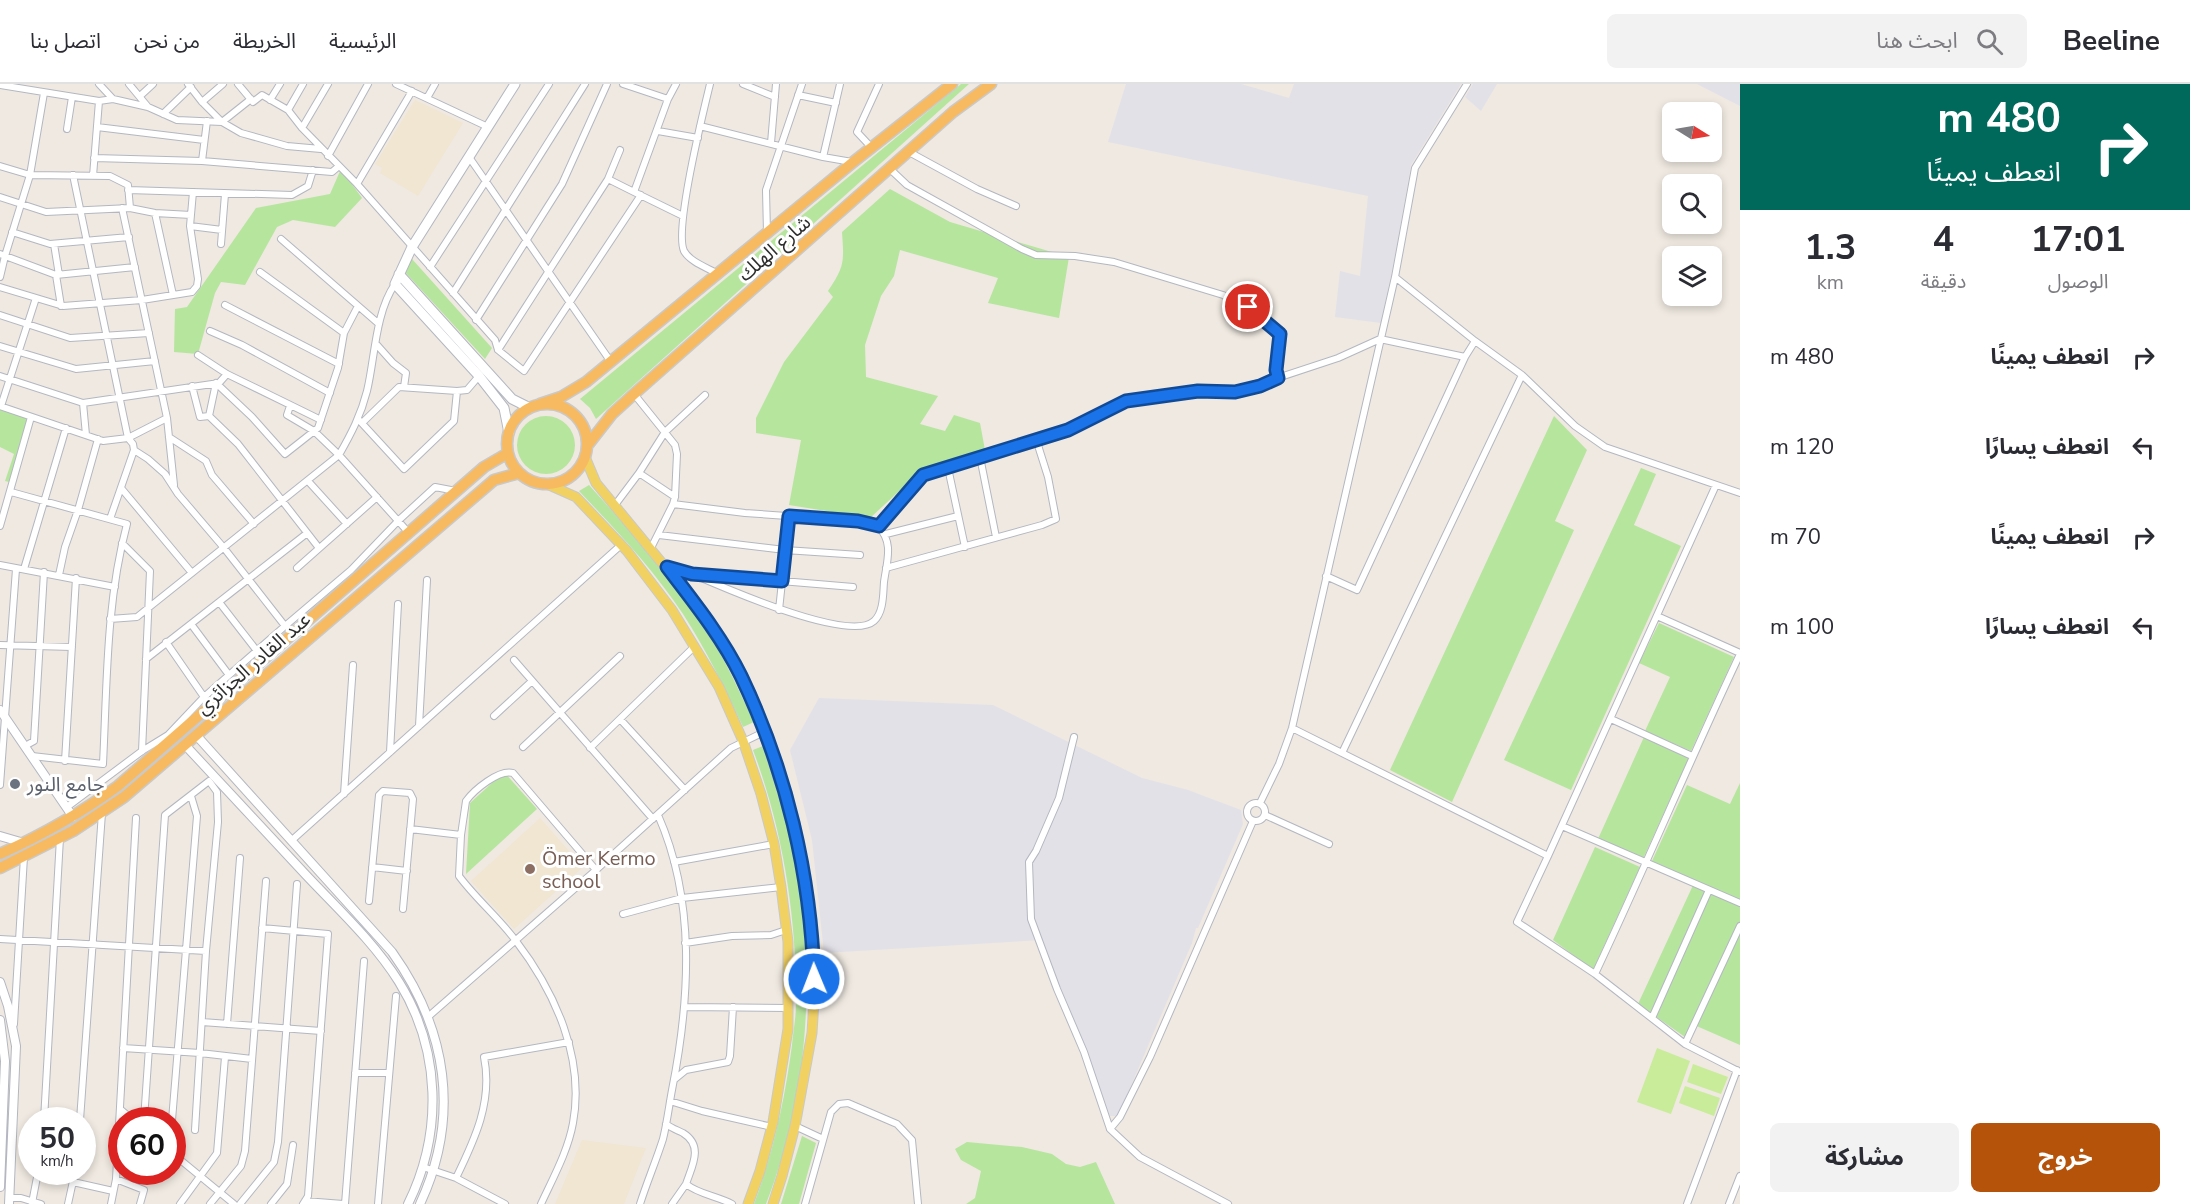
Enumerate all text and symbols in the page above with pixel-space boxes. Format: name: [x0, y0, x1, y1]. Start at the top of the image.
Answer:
search box: [1607, 14, 2027, 68]
text: Beeline: [2063, 22, 2160, 60]
icon: search: [1973, 25, 2006, 58]
text: ابحث هنا: [1876, 26, 1958, 56]
text: اتصل بنا: [30, 27, 101, 55]
text: من نحن: [134, 27, 200, 55]
text: الخريطة: [233, 27, 296, 55]
text: الرئيسية: [329, 27, 396, 55]
text: 480 m: [1937, 90, 2061, 147]
north arrow: [1662, 102, 1722, 162]
map controls: [1662, 102, 1722, 306]
icon: right: [2082, 108, 2160, 186]
text: انعطف يمينًا: [1927, 154, 2061, 191]
button: search: [1662, 174, 1722, 234]
street label: شارع الهلك: [732, 209, 817, 288]
text: 4: [1933, 215, 1954, 264]
text: 17:01: [2030, 215, 2126, 264]
text: 1.3: [1804, 223, 1856, 272]
button: layers: [1662, 246, 1722, 306]
text: دقيقة: [1921, 268, 1966, 295]
text: الوصول: [2048, 268, 2109, 295]
text: km: [1817, 269, 1844, 296]
pin: [1222, 281, 1273, 332]
icon: arrive: [1231, 290, 1264, 323]
icon: right: [2127, 341, 2160, 374]
text: 480 m: [1770, 342, 1834, 372]
text: انعطف يمينًا: [1991, 342, 2109, 372]
icon: left: [2127, 431, 2160, 464]
text: 120 m: [1770, 432, 1834, 462]
text: انعطف يسارًا: [1985, 432, 2109, 462]
icon: right: [2127, 521, 2160, 554]
text: 70 m: [1770, 522, 1821, 552]
text: انعطف يمينًا: [1991, 522, 2109, 552]
street label: عبد القادر الجزائري: [190, 606, 318, 722]
icon: left: [2127, 611, 2160, 644]
text: 100 m: [1770, 612, 1834, 642]
text: انعطف يسارًا: [1985, 612, 2109, 642]
place label: جامع النور: [26, 771, 104, 799]
marker: جامع النور: [8, 777, 22, 791]
place label: Ömer Kermo school: [542, 845, 656, 895]
marker: Ömer Kermo school: [523, 862, 537, 876]
position arrow: [782, 947, 846, 1011]
speed limit sign: 60: [108, 1107, 186, 1185]
text: 50: [39, 1118, 75, 1159]
button: مشاركة: [1770, 1123, 1959, 1192]
button: خروج: [1971, 1123, 2160, 1192]
text: km/h: [40, 1151, 74, 1171]

